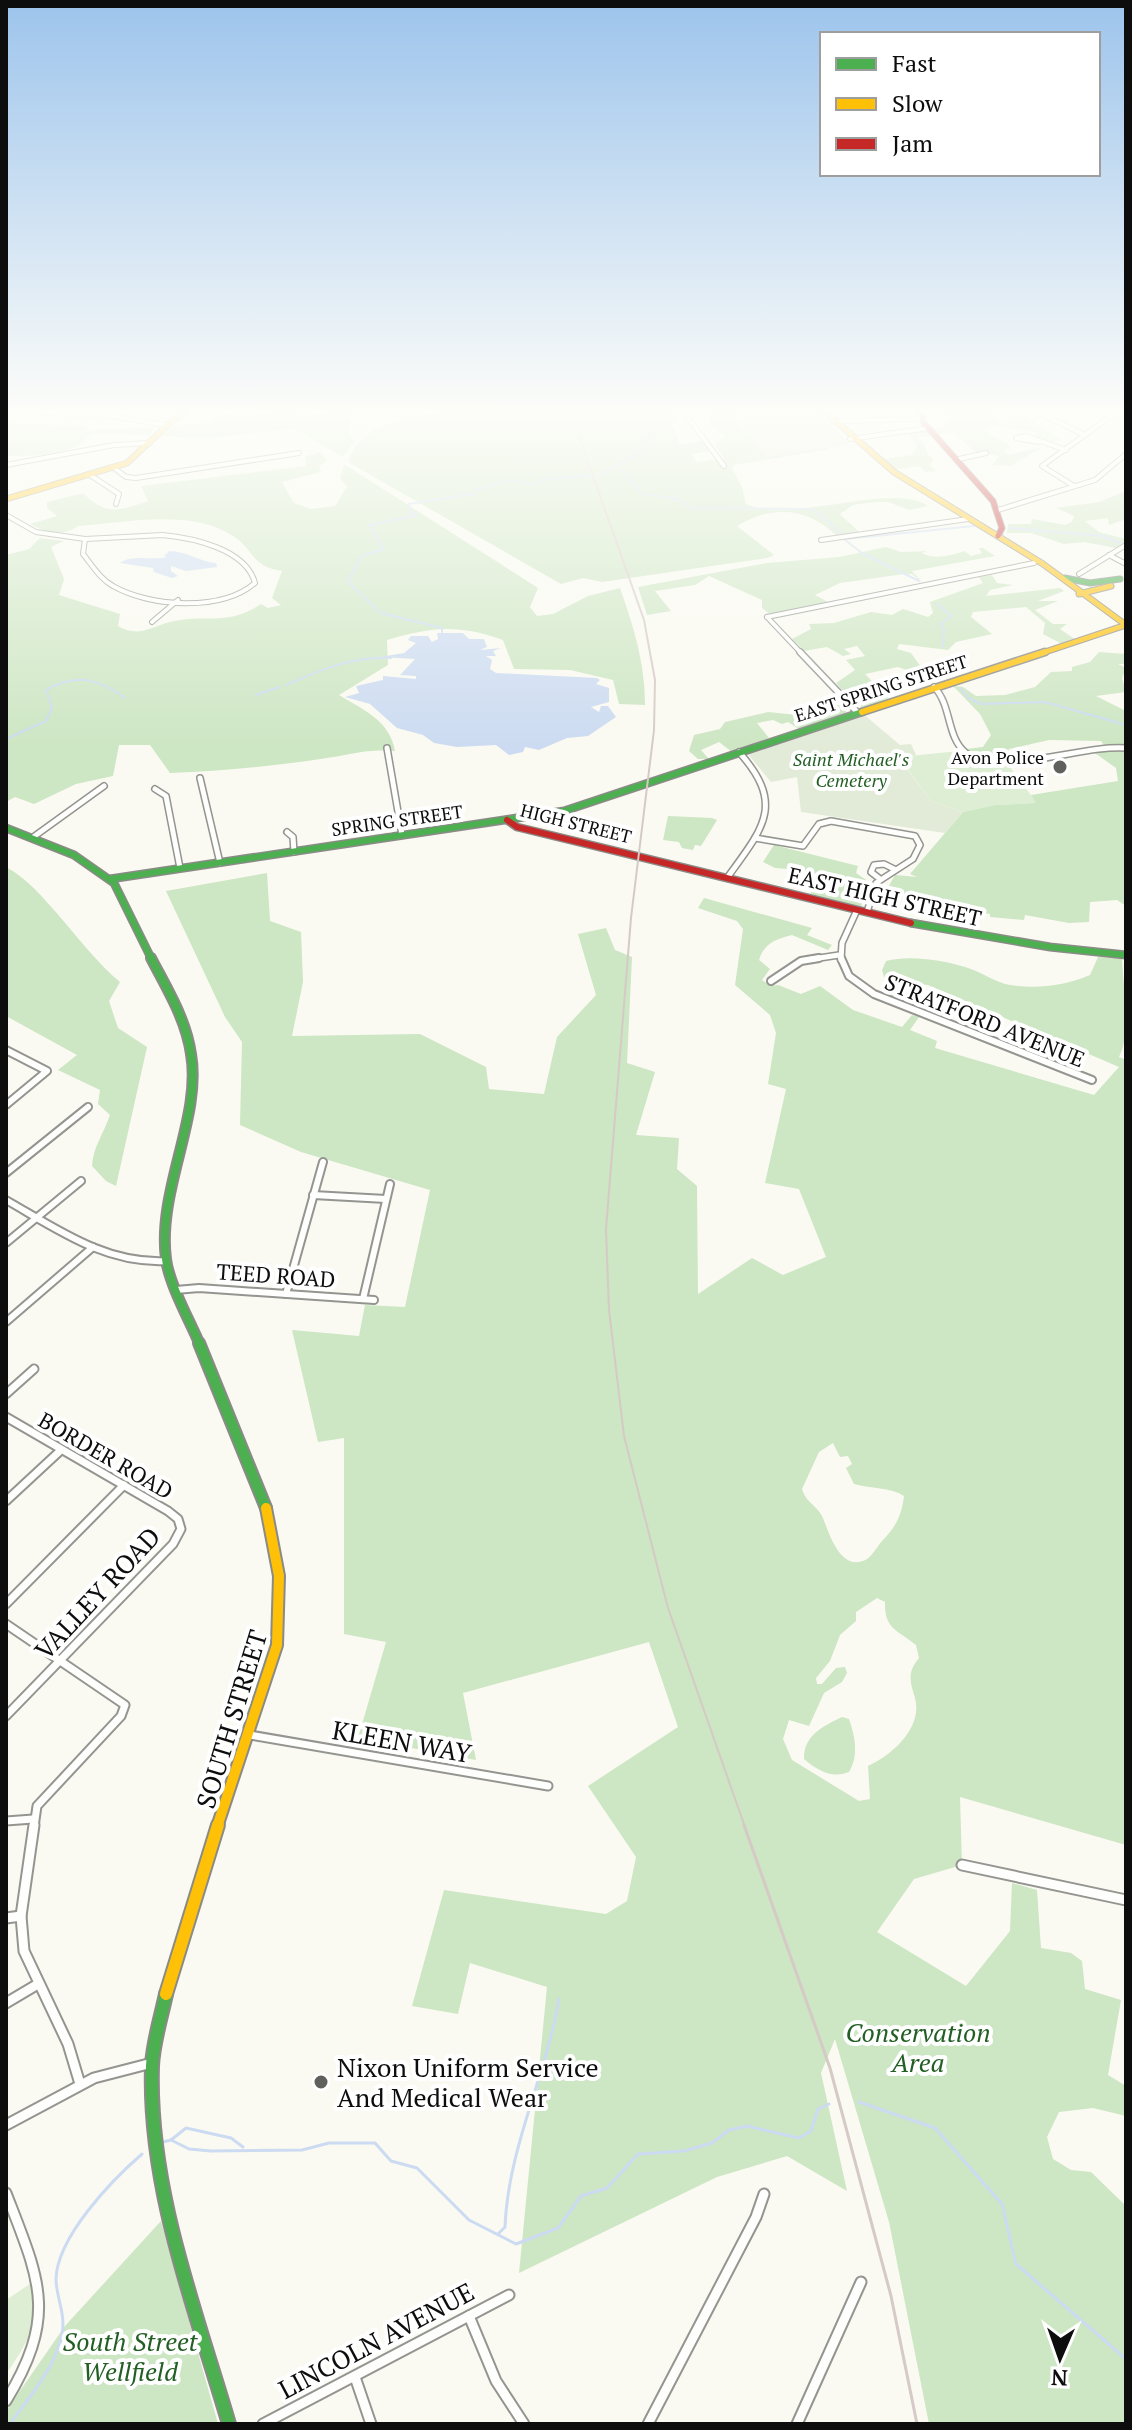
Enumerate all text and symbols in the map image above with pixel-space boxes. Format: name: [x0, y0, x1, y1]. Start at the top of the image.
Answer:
legend: [820, 32, 1100, 176]
text: Fast: [892, 47, 937, 79]
text: Slow: [892, 87, 943, 119]
text: Jam: [892, 127, 933, 159]
street label: EAST SPRING STREET: [792, 649, 970, 727]
place label: Avon Police Department: [947, 745, 1044, 790]
park label: Saint Michael's Cemetery: [793, 747, 909, 792]
marker: Avon Police Department: [1051, 758, 1069, 776]
street label: HIGH STREET: [518, 798, 634, 848]
street label: SPRING STREET: [330, 799, 464, 841]
street label: EAST HIGH STREET: [786, 860, 985, 932]
street label: STRATFORD AVENUE: [881, 967, 1089, 1073]
street label: TEED ROAD: [216, 1256, 336, 1294]
street label: BORDER ROAD: [34, 1405, 178, 1505]
street label: VALLEY ROAD: [27, 1519, 167, 1667]
street label: SOUTH STREET: [188, 1626, 274, 1812]
street label: KLEEN WAY: [330, 1712, 474, 1770]
park label: Conservation Area: [845, 2015, 991, 2079]
place label: Nixon Uniform Service And Medical Wear: [337, 2050, 599, 2114]
marker: Nixon Uniform Service And Medical Wear: [312, 2073, 330, 2091]
street label: LINCOLN AVENUE: [272, 2274, 480, 2406]
north arrow: [1020, 2318, 1100, 2398]
park label: South Street Wellfield: [62, 2324, 199, 2388]
text: N: [1050, 2364, 1068, 2393]

